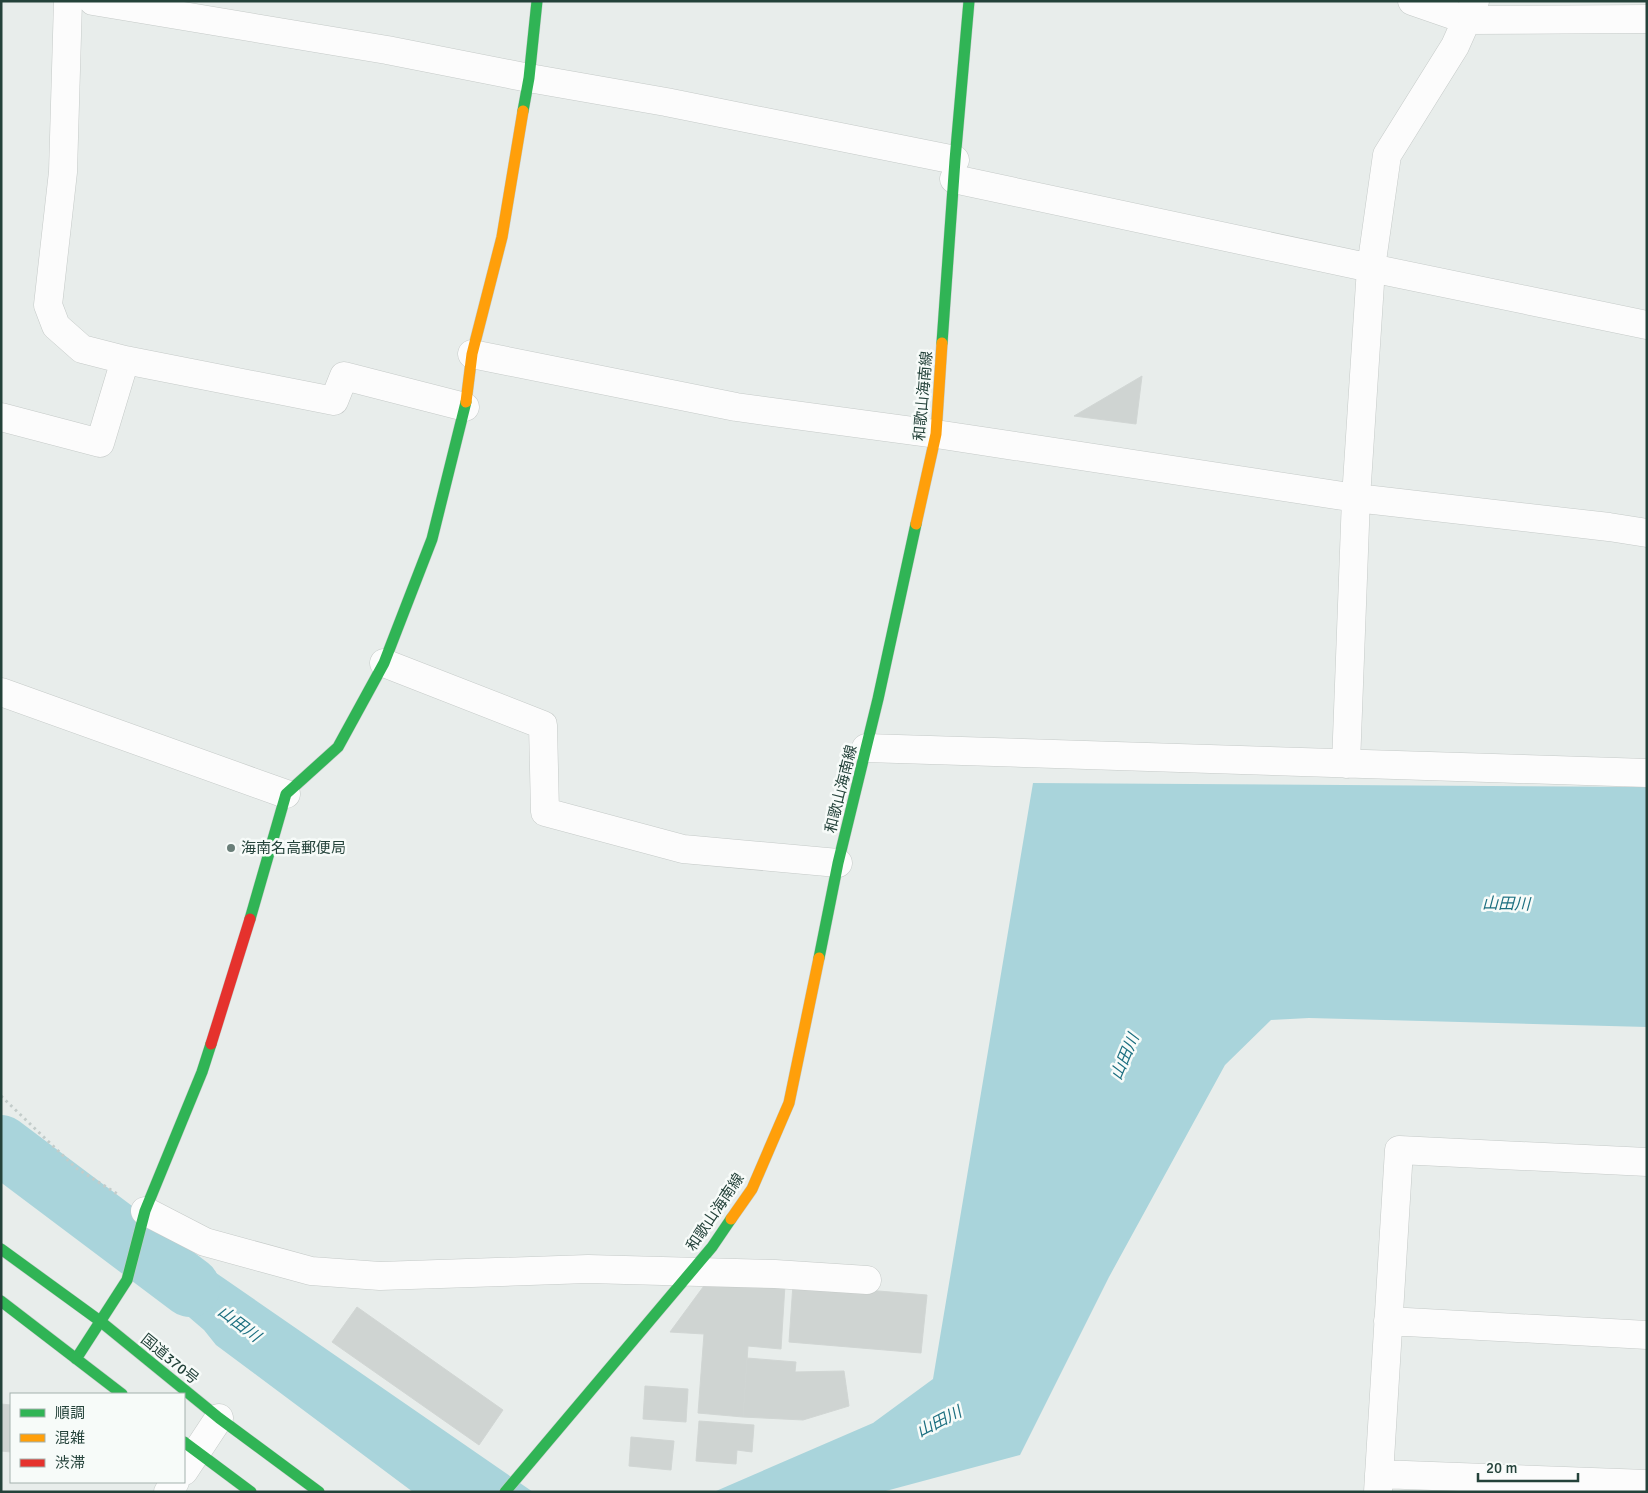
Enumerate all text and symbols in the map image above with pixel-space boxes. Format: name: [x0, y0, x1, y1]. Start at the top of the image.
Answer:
street label: 和歌山海南線: [910, 350, 936, 442]
street label: 和歌山海南線: [821, 743, 861, 835]
place label: 海南名高郵便局: [241, 839, 346, 857]
marker: 海南名高郵便局: [225, 842, 237, 854]
water label: 山田川: [1482, 894, 1532, 914]
water label: 山田川: [1106, 1029, 1144, 1083]
street label: 和歌山海南線: [682, 1170, 748, 1254]
water label: 山田川: [214, 1302, 266, 1348]
street label: 国道370号: [137, 1330, 203, 1388]
legend: [10, 1393, 185, 1483]
water label: 山田川: [913, 1401, 967, 1442]
text: 順調: [55, 1404, 85, 1422]
text: 混雑: [55, 1429, 85, 1447]
scale bar: [1478, 1450, 1578, 1482]
text: 渋滞: [55, 1454, 85, 1472]
text: 20 m: [1486, 1459, 1517, 1477]

